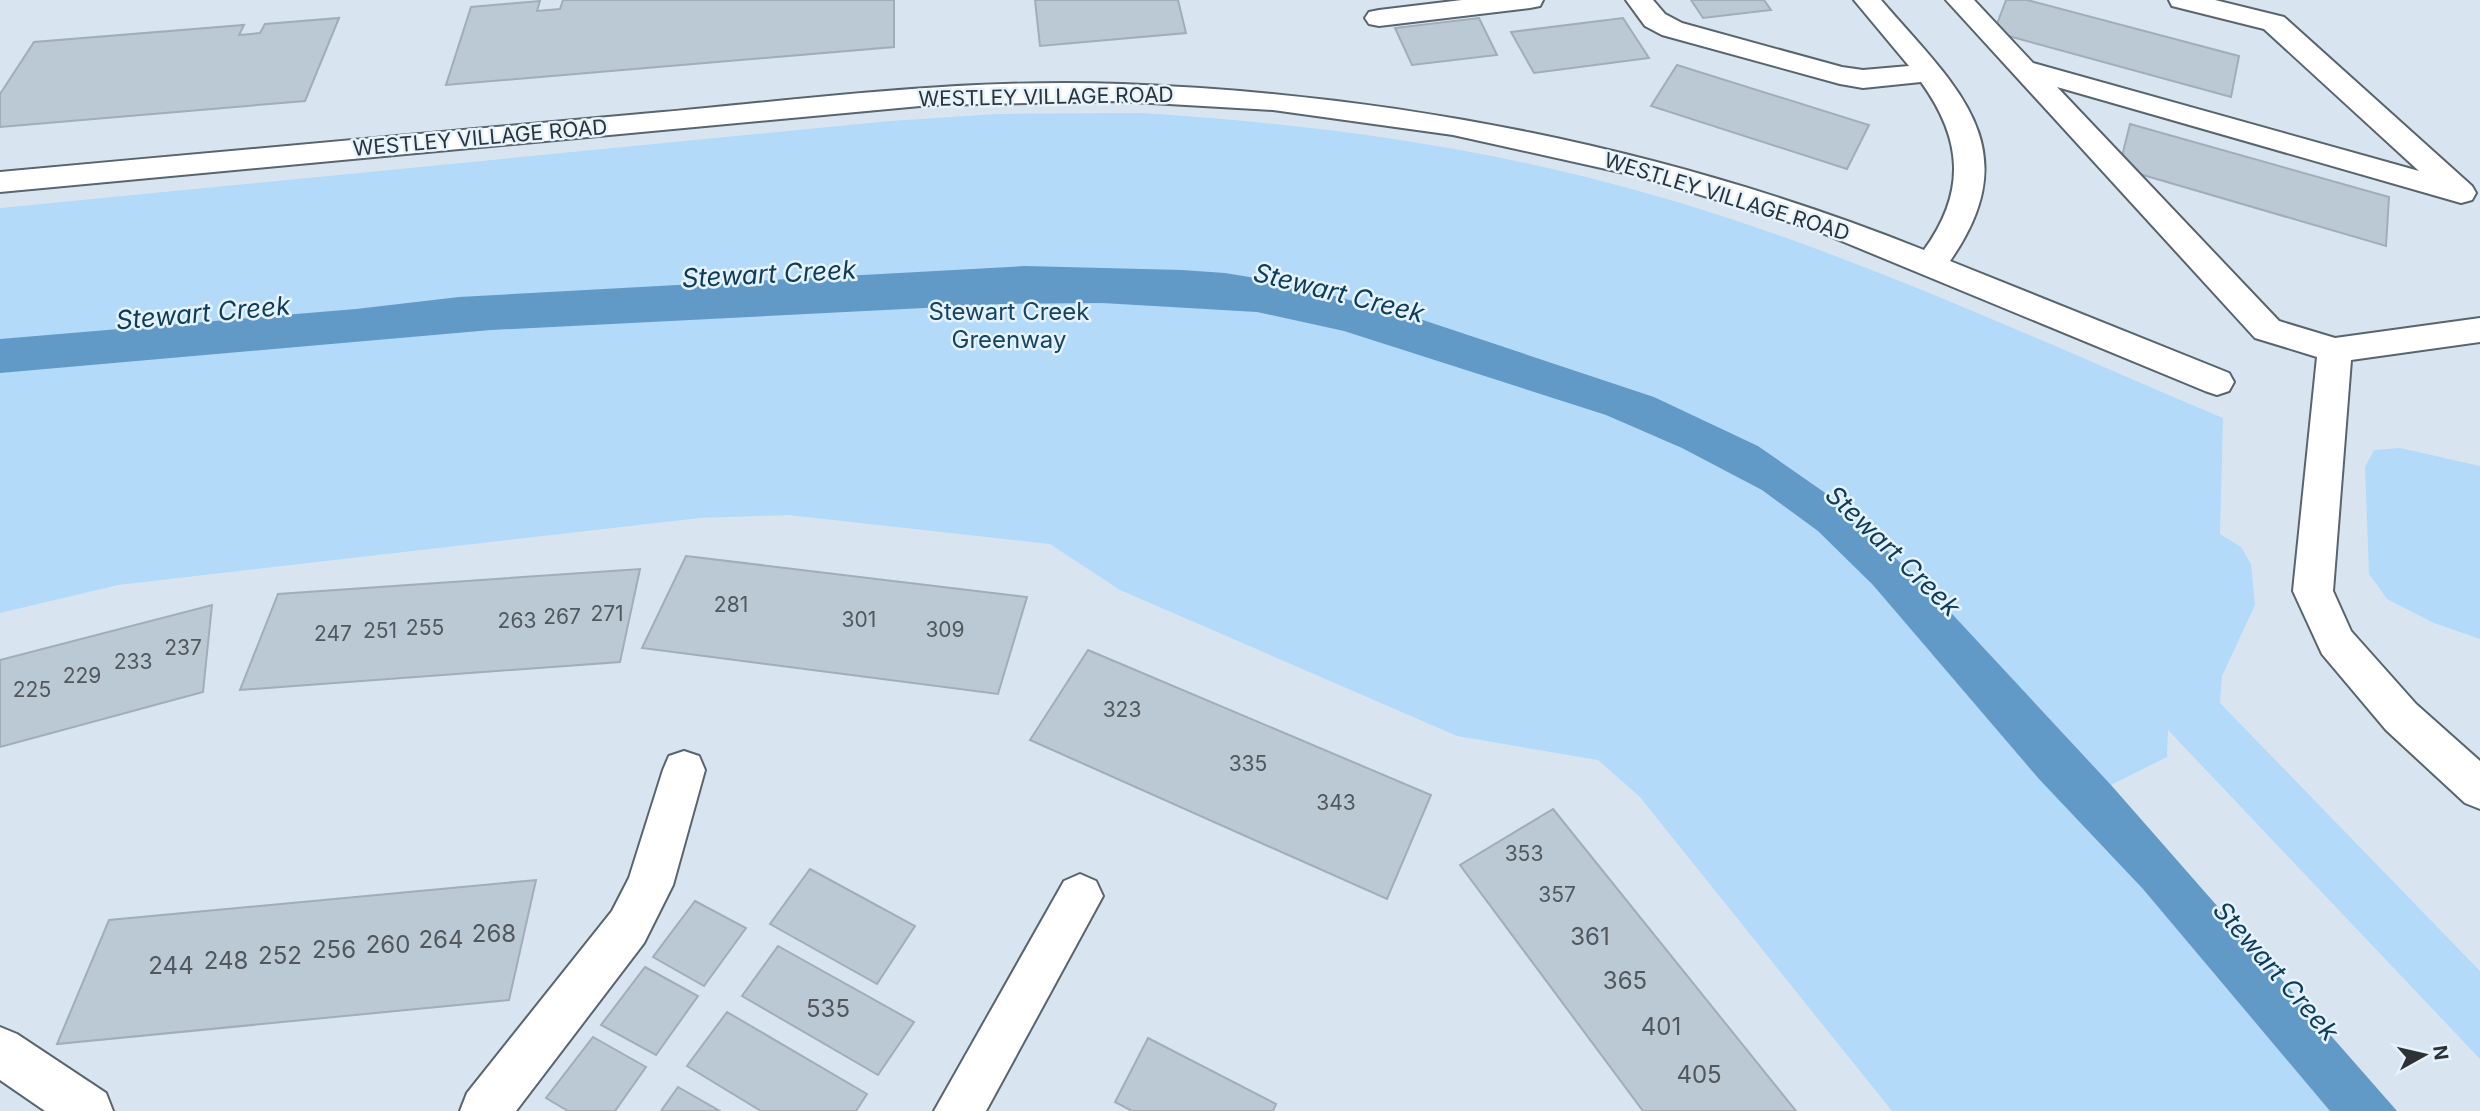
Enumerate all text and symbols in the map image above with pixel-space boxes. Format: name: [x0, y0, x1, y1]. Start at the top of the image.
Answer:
street label: WESTLEY VILLAGE ROAD: [918, 82, 1174, 111]
street label: WESTLEY VILLAGE ROAD: [352, 114, 608, 161]
street label: WESTLEY VILLAGE ROAD: [1601, 147, 1853, 246]
water label: Stewart Creek: [681, 253, 858, 294]
water label: Stewart Creek: [1251, 256, 1428, 329]
water label: Stewart Creek: [115, 289, 292, 336]
park label: Stewart Creek Greenway: [928, 297, 1090, 354]
water label: Stewart Creek: [1820, 479, 1968, 623]
house number: 281: [714, 592, 748, 617]
house number: 271: [590, 601, 624, 626]
house number: 267: [543, 604, 581, 629]
house number: 301: [842, 607, 876, 632]
house number: 263: [498, 608, 536, 633]
house number: 255: [406, 615, 444, 640]
house number: 309: [925, 617, 965, 642]
house number: 251: [363, 618, 397, 643]
house number: 247: [314, 621, 352, 646]
house number: 237: [164, 635, 202, 660]
house number: 233: [114, 649, 152, 674]
house number: 229: [63, 663, 101, 688]
house number: 225: [13, 677, 51, 702]
house number: 323: [1103, 697, 1141, 722]
house number: 335: [1229, 751, 1267, 776]
house number: 343: [1316, 790, 1356, 815]
house number: 353: [1505, 841, 1543, 866]
house number: 357: [1538, 882, 1576, 907]
water label: Stewart Creek: [2207, 895, 2346, 1047]
house number: 268: [472, 919, 516, 948]
house number: 361: [1570, 922, 1610, 951]
house number: 264: [418, 925, 464, 954]
house number: 260: [366, 930, 410, 959]
house number: 256: [312, 935, 356, 964]
house number: 252: [258, 941, 302, 970]
house number: 248: [204, 946, 248, 975]
house number: 244: [148, 951, 194, 980]
house number: 365: [1603, 966, 1647, 995]
house number: 535: [806, 994, 850, 1023]
house number: 401: [1641, 1012, 1681, 1041]
north arrow: [2389, 1020, 2459, 1090]
text: N: [2428, 1044, 2453, 1061]
house number: 405: [1676, 1060, 1722, 1089]

